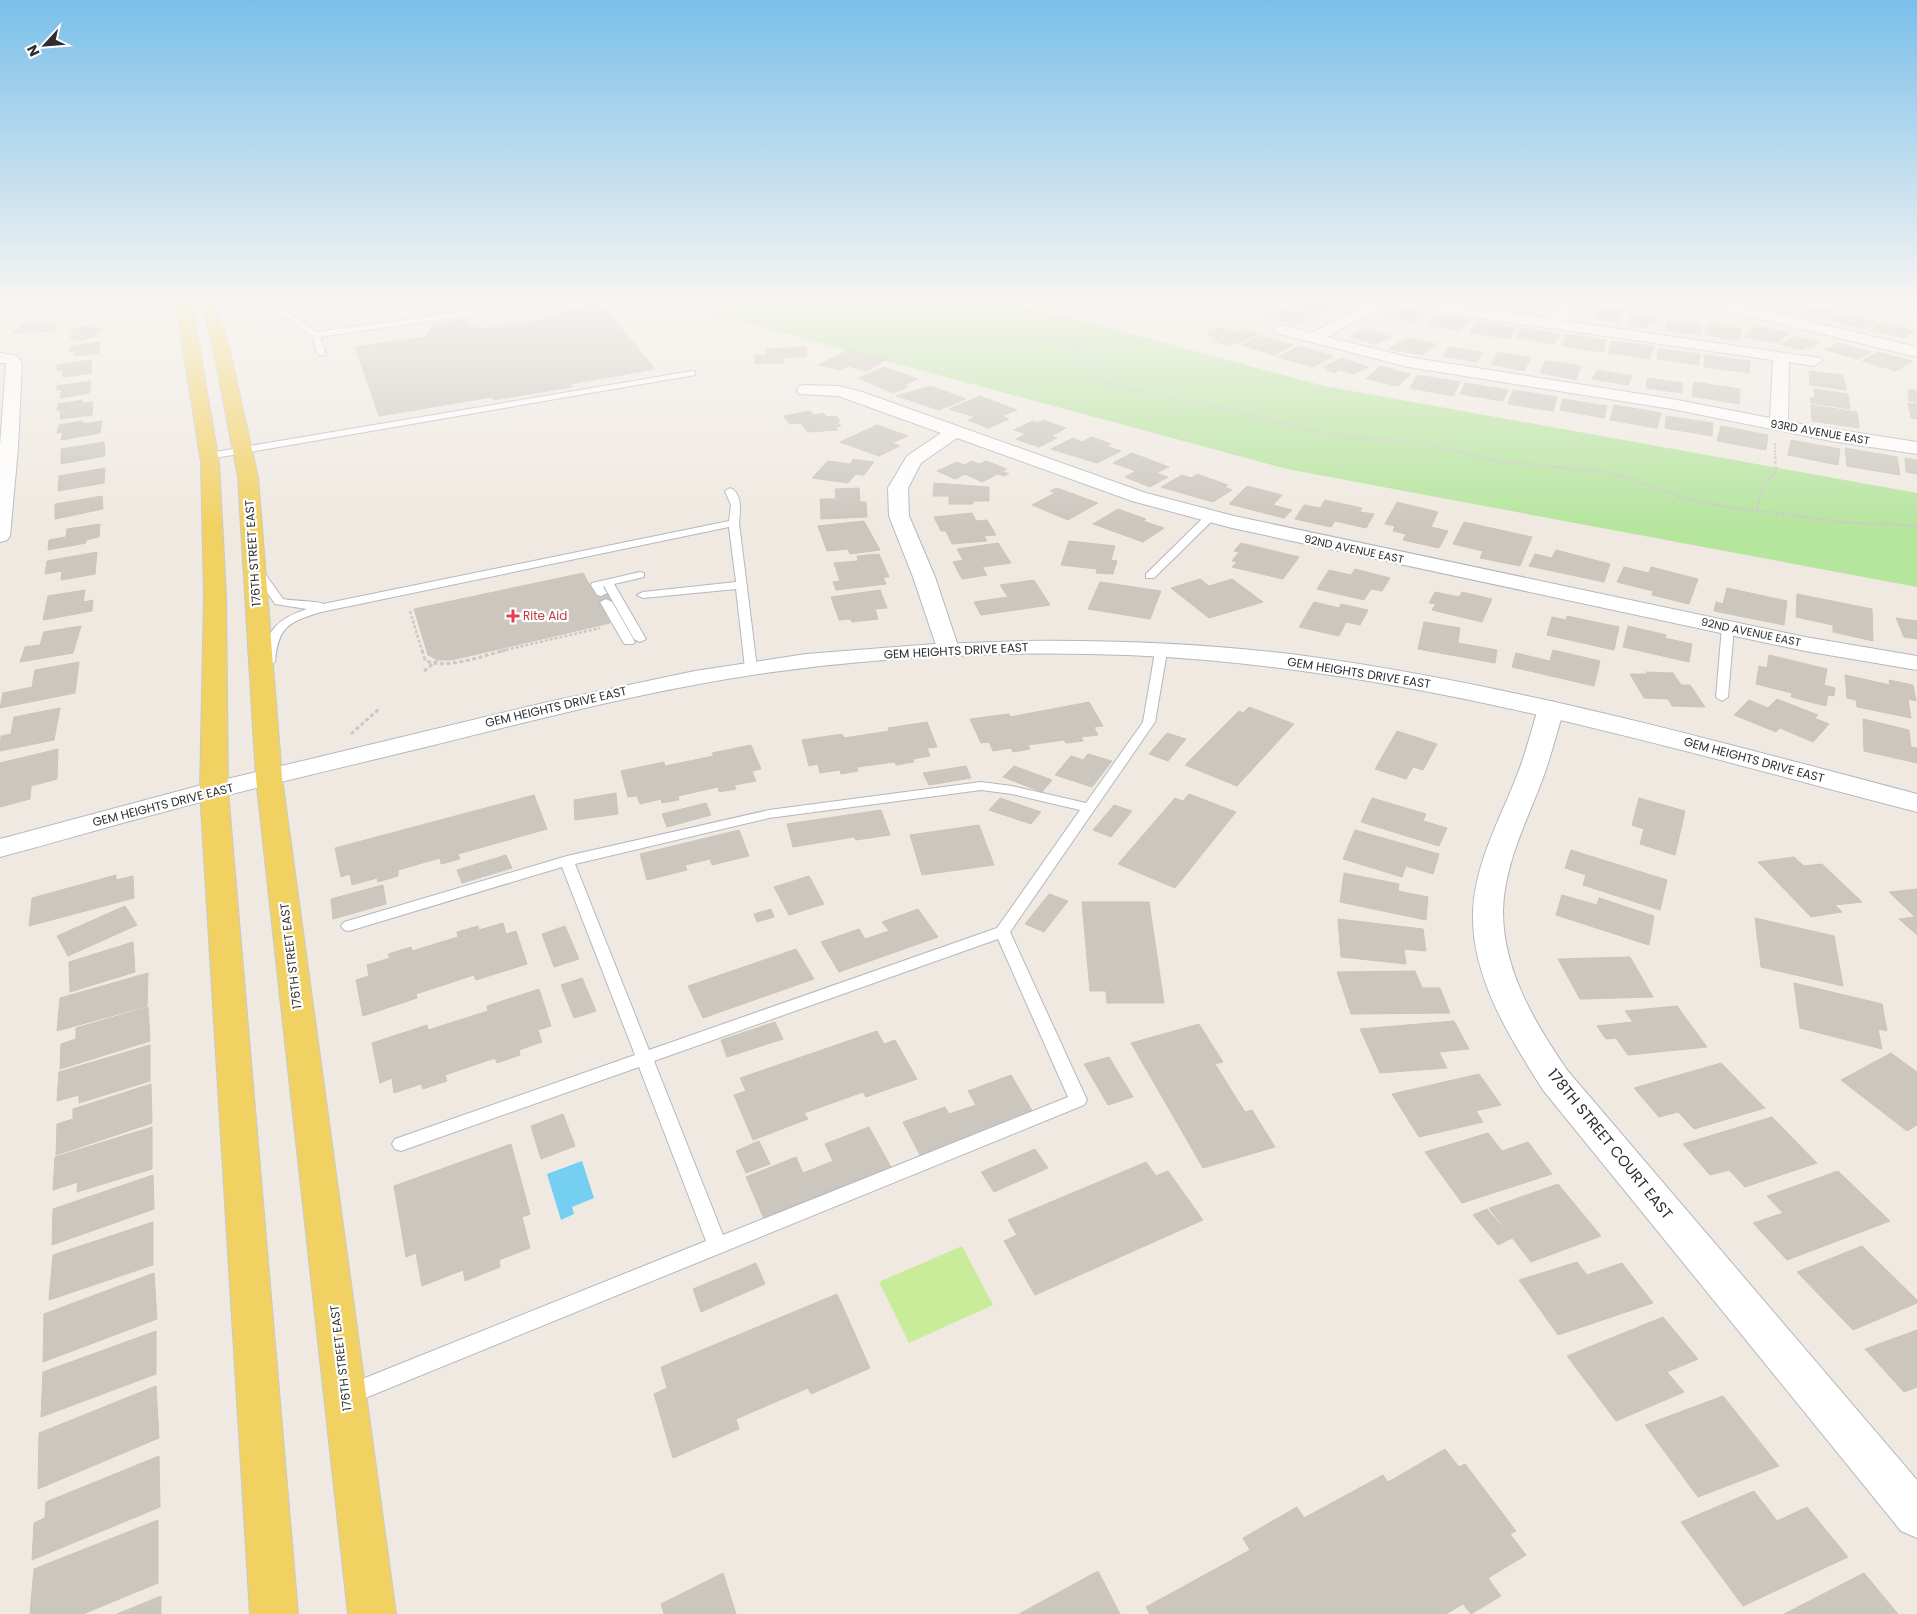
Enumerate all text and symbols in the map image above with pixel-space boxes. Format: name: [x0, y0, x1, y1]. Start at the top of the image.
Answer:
north arrow: [20, 20, 70, 70]
text: N: [22, 42, 45, 60]
street label: 93RD AVENUE EAST: [1769, 415, 1871, 449]
street label: 176TH STREET EAST: [240, 499, 265, 607]
street label: 92ND AVENUE EAST: [1303, 531, 1405, 567]
place label: Rite Aid: [523, 607, 567, 624]
marker: Rite Aid: [507, 610, 519, 622]
street label: 92ND AVENUE EAST: [1700, 614, 1802, 650]
street label: GEM HEIGHTS DRIVE EAST: [883, 638, 1029, 663]
street label: GEM HEIGHTS DRIVE EAST: [1286, 653, 1432, 692]
street label: GEM HEIGHTS DRIVE EAST: [483, 682, 629, 731]
street label: GEM HEIGHTS DRIVE EAST: [1682, 733, 1827, 787]
street label: GEM HEIGHTS DRIVE EAST: [91, 779, 236, 830]
street label: 176TH STREET EAST: [276, 902, 305, 1010]
street label: 178TH STREET COURT EAST: [1543, 1064, 1678, 1223]
street label: 176TH STREET EAST: [326, 1304, 355, 1412]

